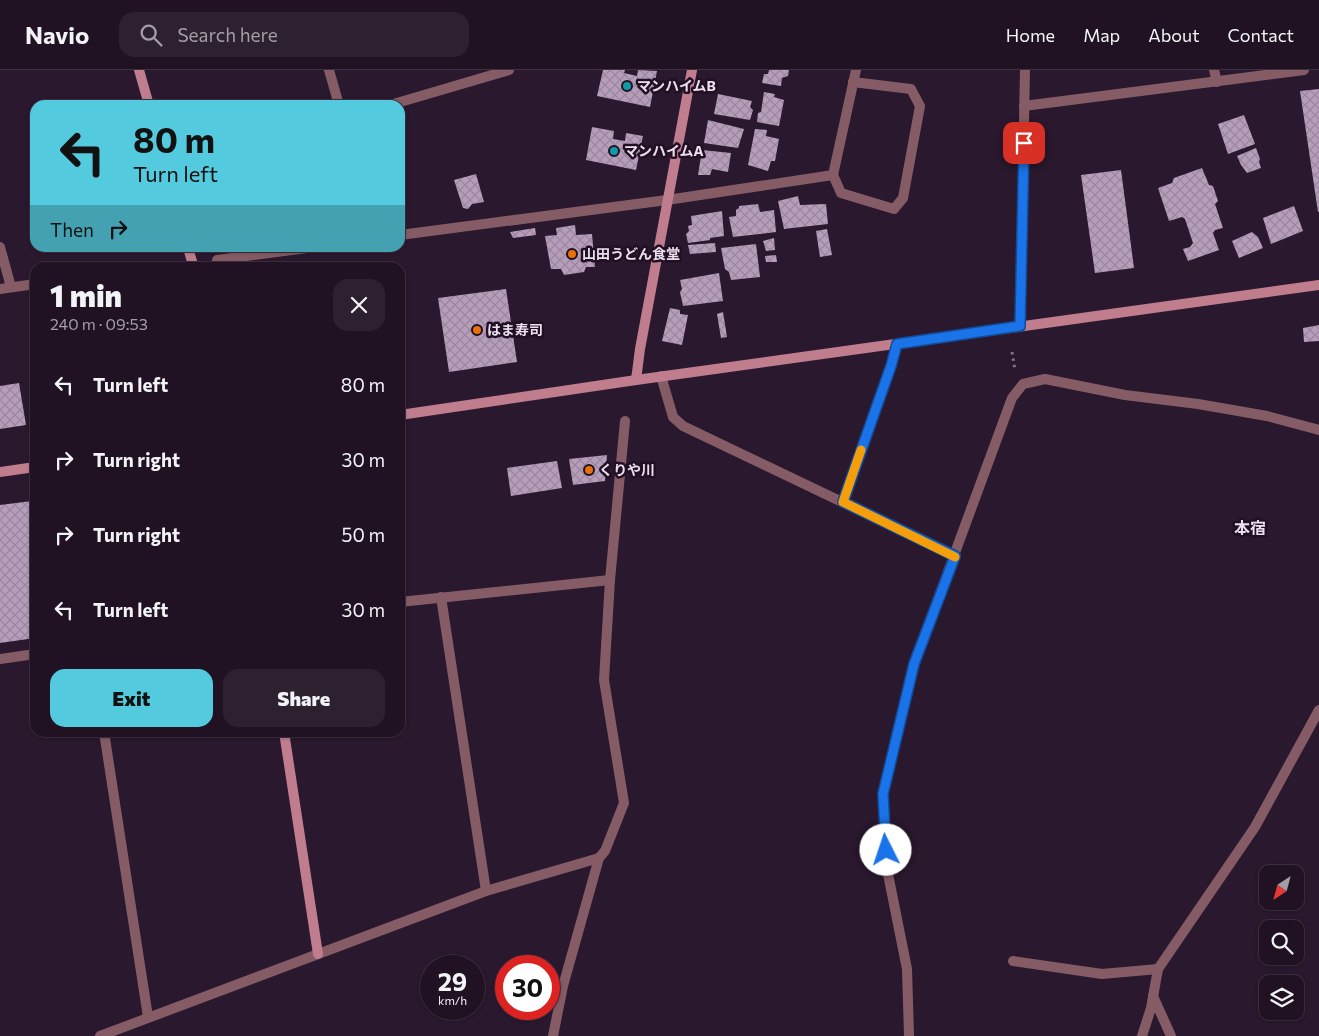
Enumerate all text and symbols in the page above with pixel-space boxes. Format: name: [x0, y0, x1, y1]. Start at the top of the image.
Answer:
search box: [119, 12, 469, 57]
text: Navio: [25, 20, 89, 49]
icon: search: [137, 21, 165, 49]
text: Search here: [177, 23, 278, 46]
text: Home: [1006, 24, 1055, 46]
text: Map: [1083, 24, 1120, 46]
text: About: [1148, 24, 1200, 46]
text: Contact: [1228, 24, 1294, 46]
place label: マンハイムB: [637, 77, 716, 94]
marker: マンハイムB: [621, 80, 633, 92]
text: 80 m: [133, 117, 215, 160]
icon: left: [50, 120, 115, 185]
pin: [1003, 122, 1045, 164]
icon: arrive: [1010, 129, 1038, 157]
place label: マンハイムA: [624, 142, 704, 159]
marker: マンハイムA: [608, 145, 620, 157]
text: Turn left: [133, 160, 218, 187]
icon: right: [104, 215, 132, 243]
text: Then: [50, 218, 94, 241]
place label: 山田うどん食堂: [582, 245, 680, 262]
marker: 山田うどん食堂: [566, 248, 578, 260]
text: 1 min: [50, 276, 122, 313]
button: close: [333, 279, 385, 331]
text: 240 m · 09:53: [50, 314, 148, 333]
place label: はま寿司: [487, 321, 543, 338]
marker: はま寿司: [471, 324, 483, 336]
icon: left: [50, 371, 78, 399]
text: Turn left: [93, 373, 168, 396]
text: 80 m: [341, 373, 385, 396]
icon: right: [50, 446, 78, 474]
text: Turn right: [93, 448, 180, 471]
text: 30 m: [342, 448, 385, 471]
place label: くりや川: [599, 461, 655, 478]
marker: くりや川: [583, 464, 595, 476]
district label: 本宿: [1234, 518, 1266, 537]
icon: right: [50, 521, 78, 549]
text: Turn right: [93, 523, 180, 546]
text: 50 m: [341, 523, 385, 546]
icon: left: [50, 596, 78, 624]
text: Turn left: [93, 598, 168, 621]
text: 30 m: [342, 598, 385, 621]
button: Exit: [50, 669, 213, 727]
button: Share: [223, 669, 385, 727]
position arrow: [859, 823, 911, 875]
north arrow: [1259, 865, 1304, 910]
map controls: [1259, 865, 1304, 1020]
button: search: [1259, 920, 1304, 965]
speed limit sign: 30: [495, 955, 560, 1020]
text: 29: [438, 966, 467, 996]
button: layers: [1259, 975, 1304, 1020]
text: km/h: [438, 993, 467, 1007]

